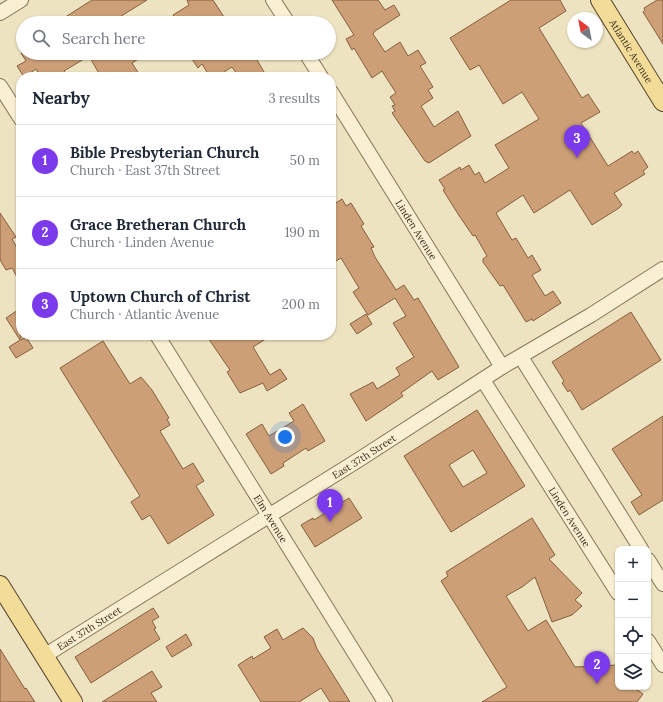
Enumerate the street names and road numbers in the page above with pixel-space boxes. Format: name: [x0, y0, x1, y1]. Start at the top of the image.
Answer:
street label: Atlantic Avenue: [606, 16, 656, 86]
street label: Linden Avenue: [393, 197, 441, 263]
street label: East 37th Street: [329, 431, 398, 481]
street label: Linden Avenue: [546, 484, 594, 550]
street label: Elm Avenue: [251, 492, 291, 546]
street label: East 37th Street: [54, 603, 124, 653]

